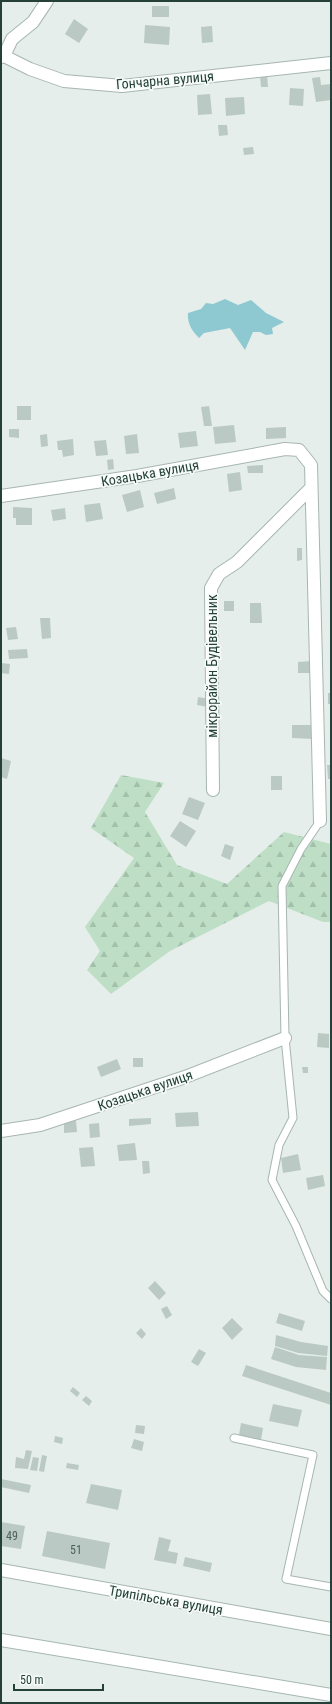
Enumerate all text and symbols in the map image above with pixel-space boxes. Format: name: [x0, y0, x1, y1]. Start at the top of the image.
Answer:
street label: Гончарна вулиця: [115, 68, 215, 92]
street label: Козацька вулиця: [100, 456, 200, 490]
street label: мікрорайон Будівельник: [204, 594, 220, 738]
street label: Козацька вулиця: [95, 1066, 195, 1114]
house number: 49: [6, 1529, 18, 1543]
house number: 51: [70, 1543, 82, 1557]
street label: Трипільська вулиця: [108, 1582, 224, 1618]
scale bar: [14, 1666, 103, 1692]
text: 50 m: [20, 1673, 44, 1687]

